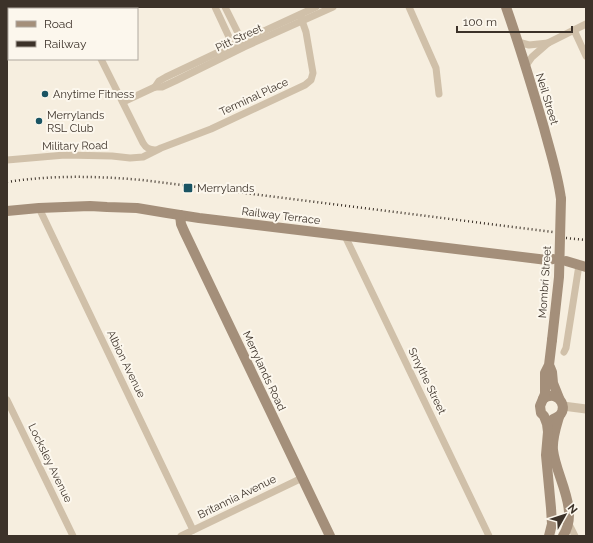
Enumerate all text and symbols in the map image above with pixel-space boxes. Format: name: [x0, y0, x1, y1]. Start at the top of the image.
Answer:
legend: [8, 8, 138, 60]
scale bar: [457, 8, 572, 34]
text: 100 m: [463, 15, 497, 29]
text: Road: [44, 17, 73, 31]
street label: Pitt Street: [214, 21, 265, 54]
text: Railway: [44, 37, 87, 51]
street label: Neil Street: [533, 72, 561, 127]
street label: Terminal Place: [218, 75, 291, 119]
place label: Anytime Fitness: [53, 88, 134, 101]
marker: Anytime Fitness: [40, 89, 50, 99]
place label: Merrylands RSL Club: [47, 109, 104, 135]
marker: Merrylands RSL Club: [34, 116, 44, 126]
street label: Military Road: [42, 139, 108, 153]
marker: Merrylands: [182, 182, 194, 194]
place label: Merrylands: [197, 182, 254, 195]
street label: Railway Terrace: [241, 205, 322, 227]
street label: Mombri Street: [536, 245, 554, 319]
street label: Albion Avenue: [104, 328, 148, 400]
street label: Merrylands Road: [240, 329, 288, 413]
street label: Smythe Street: [405, 346, 449, 417]
street label: Locksley Avenue: [25, 421, 75, 505]
street label: Britannia Avenue: [196, 472, 279, 522]
north arrow: [545, 495, 585, 535]
text: N: [565, 502, 580, 516]

